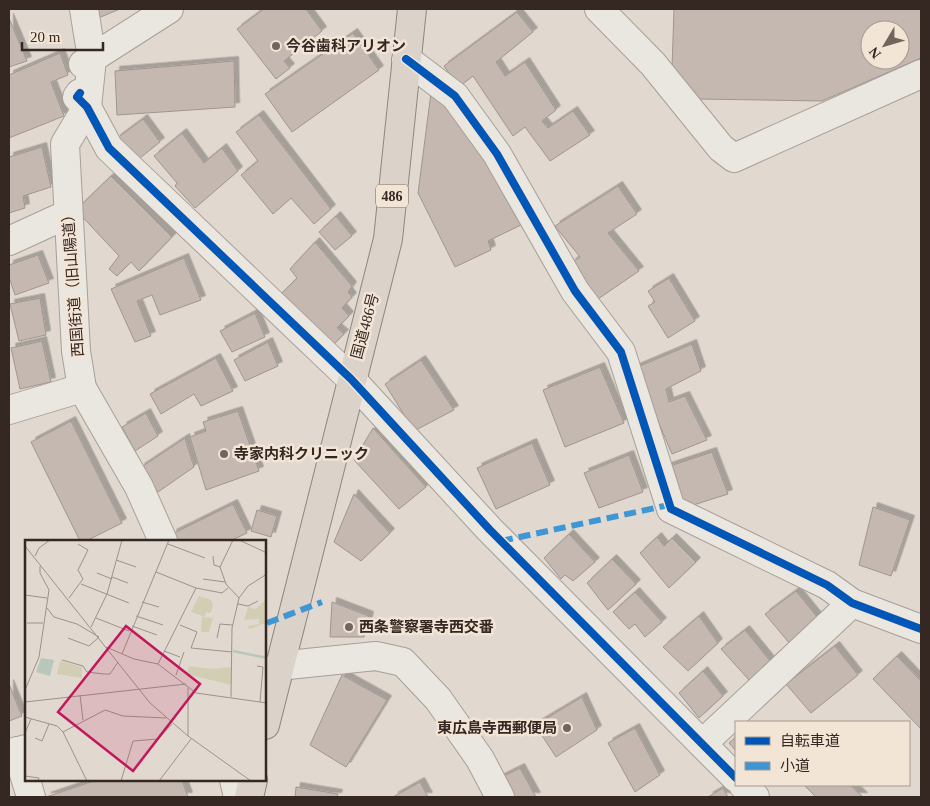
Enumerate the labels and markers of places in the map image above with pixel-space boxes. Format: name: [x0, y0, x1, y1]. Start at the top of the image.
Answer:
place label: 今谷歯科アリオン: [286, 38, 406, 54]
marker: 今谷歯科アリオン: [270, 40, 282, 52]
place label: 寺家内科クリニック: [234, 446, 369, 462]
marker: 寺家内科クリニック: [218, 448, 230, 460]
place label: 西条警察署寺西交番: [359, 619, 494, 635]
marker: 西条警察署寺西交番: [343, 621, 355, 633]
place label: 東広島寺西郵便局: [437, 719, 557, 736]
marker: 東広島寺西郵便局: [561, 722, 573, 734]

